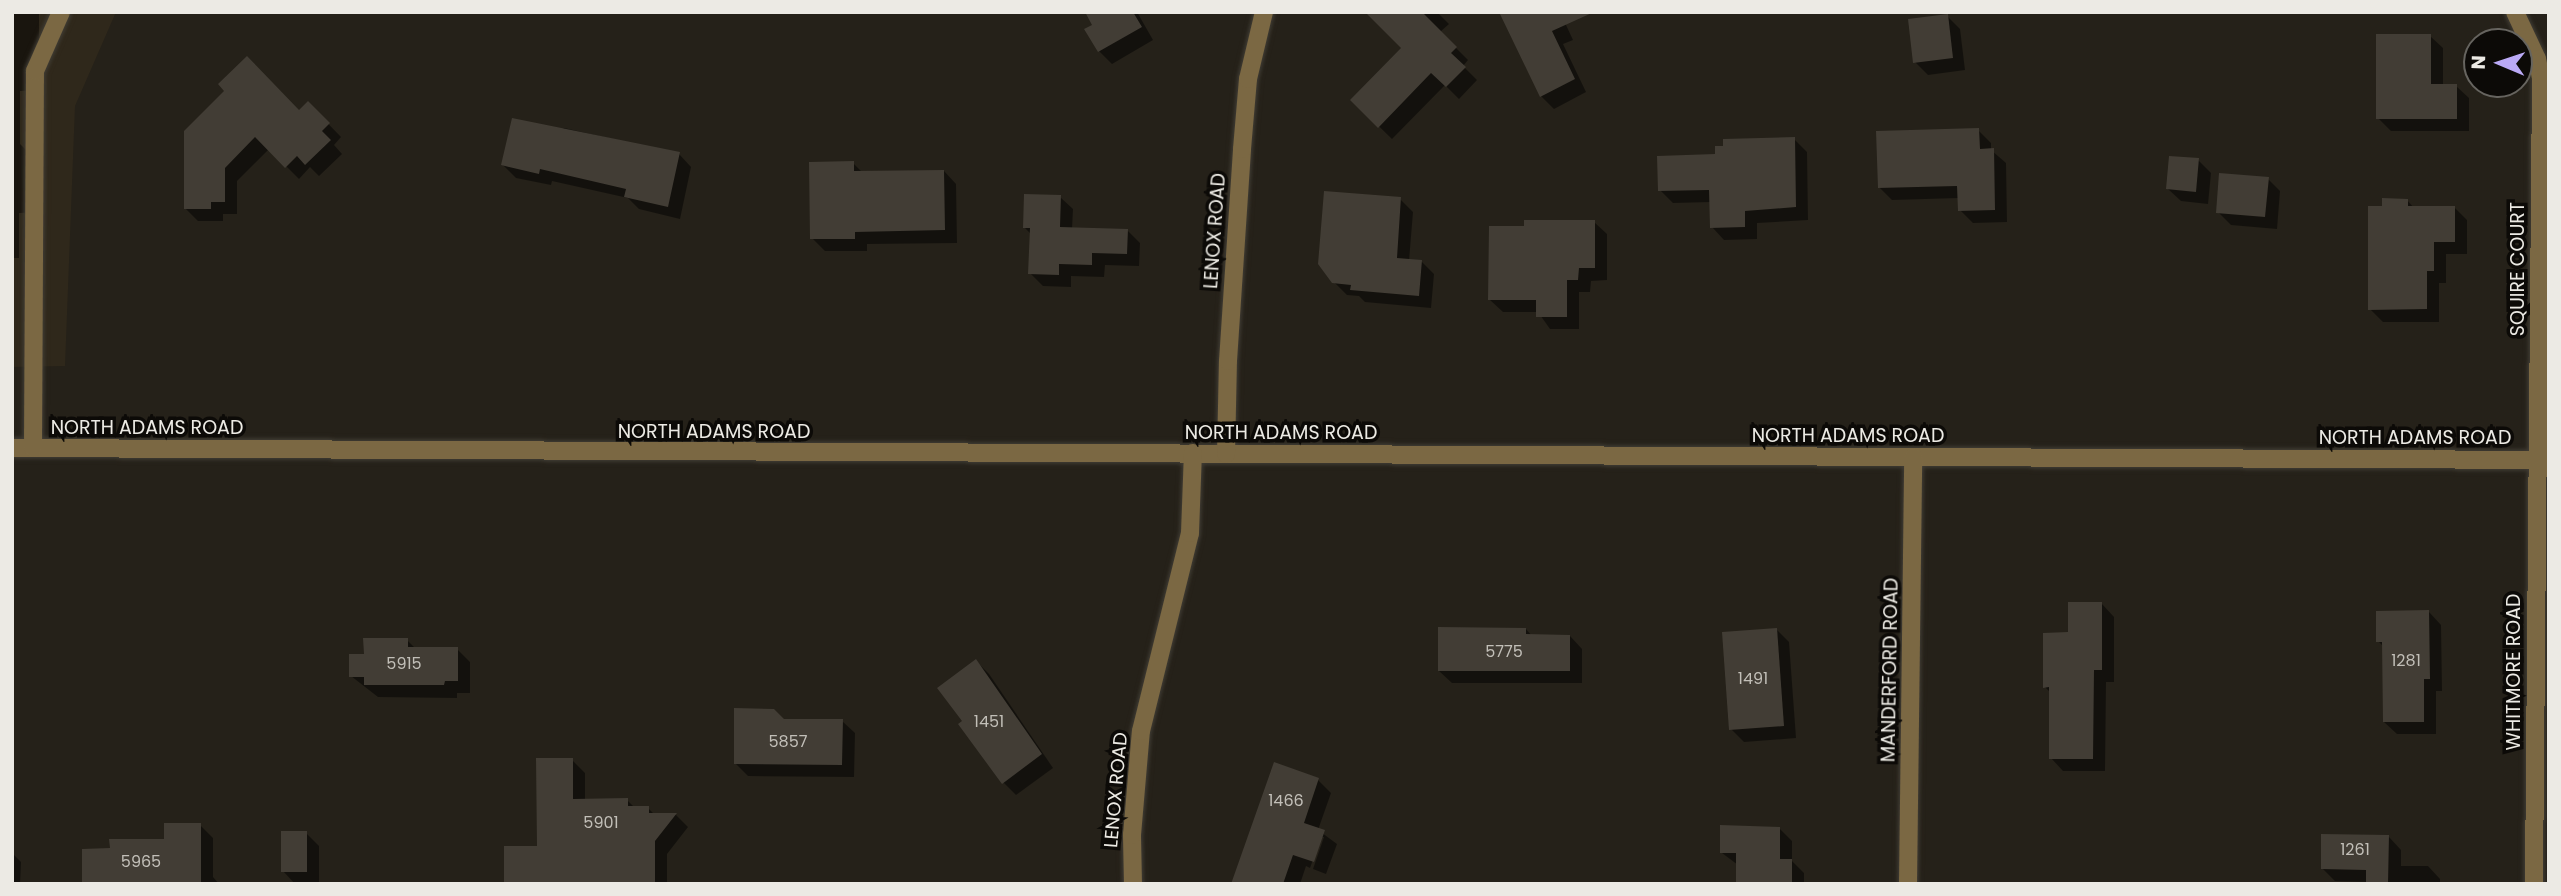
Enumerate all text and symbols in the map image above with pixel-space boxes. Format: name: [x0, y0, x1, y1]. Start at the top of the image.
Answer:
north arrow: [2463, 28, 2533, 98]
text: N: [2465, 55, 2492, 70]
street label: LENOX ROAD: [1200, 172, 1230, 290]
street label: SQUIRE COURT: [2507, 202, 2529, 336]
street label: NORTH ADAMS ROAD: [51, 417, 243, 439]
street label: NORTH ADAMS ROAD: [618, 421, 810, 443]
street label: NORTH ADAMS ROAD: [1185, 422, 1377, 444]
street label: NORTH ADAMS ROAD: [1752, 425, 1944, 447]
street label: NORTH ADAMS ROAD: [2319, 427, 2511, 449]
street label: MANDERFORD ROAD: [1877, 578, 1903, 762]
street label: WHITMORE ROAD: [2503, 593, 2525, 751]
house number: 5775: [1485, 642, 1523, 662]
house number: 1281: [2391, 651, 2421, 671]
house number: 5915: [386, 654, 422, 674]
house number: 1491: [1738, 669, 1768, 689]
house number: 1451: [974, 712, 1004, 732]
street label: LENOX ROAD: [1100, 731, 1132, 849]
house number: 5857: [769, 732, 807, 752]
house number: 1466: [1268, 791, 1304, 811]
house number: 5901: [583, 813, 619, 833]
house number: 1261: [2340, 840, 2370, 860]
house number: 5965: [121, 852, 161, 872]

